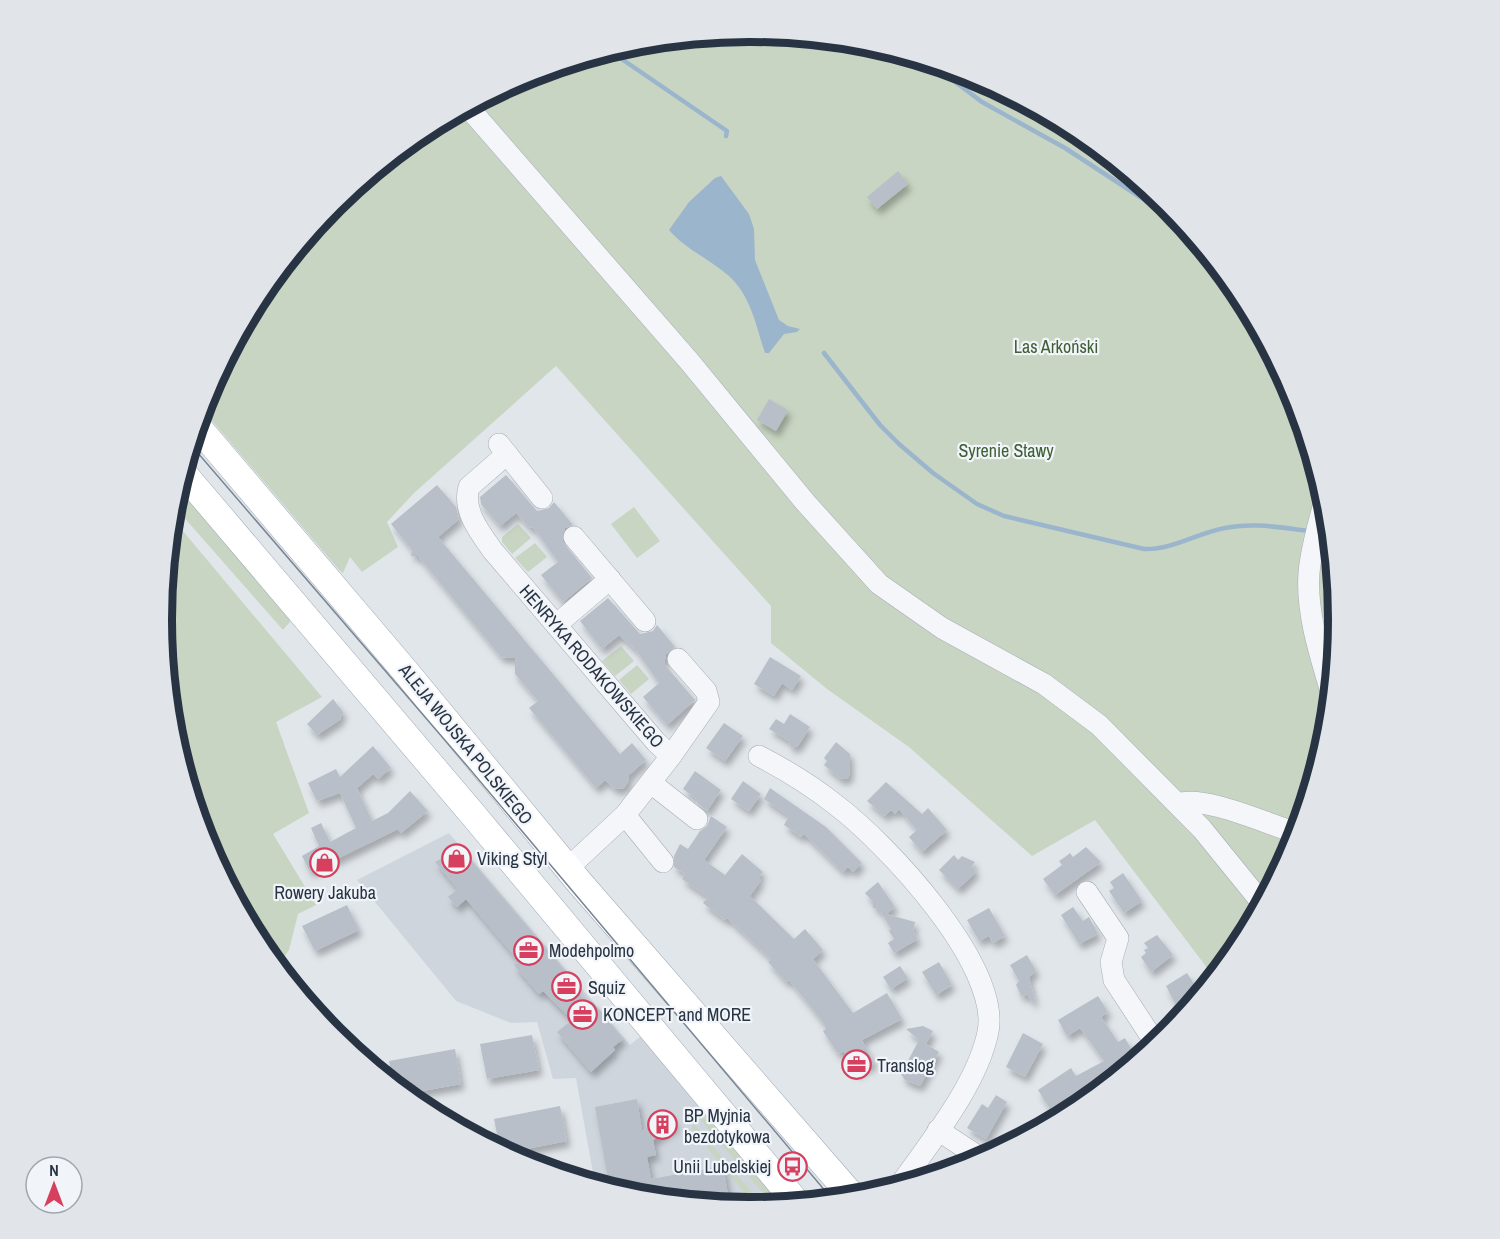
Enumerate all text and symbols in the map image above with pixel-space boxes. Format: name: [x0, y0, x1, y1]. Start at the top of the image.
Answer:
park label: Las Arkoński: [1014, 334, 1098, 359]
park label: Syrenie Stawy: [958, 438, 1054, 463]
street label: HENRYKA RODAKOWSKIEGO: [514, 579, 670, 753]
street label: ALEJA WOJSKA POLSKIEGO: [393, 658, 539, 830]
shop icon: Viking Styl: [440, 842, 472, 874]
place label: Viking Styl: [477, 846, 547, 871]
shop icon: Rowery Jakuba: [309, 847, 341, 879]
place label: Rowery Jakuba: [274, 880, 376, 905]
office icon: Modehpolmo: [512, 934, 544, 966]
place label: Modehpolmo: [549, 938, 634, 963]
office icon: Squiz: [551, 971, 583, 1003]
place label: Squiz: [588, 975, 626, 1000]
office icon: KONCEPT and MORE: [566, 998, 598, 1030]
place label: KONCEPT and MORE: [603, 1002, 751, 1027]
office icon: Translog: [840, 1049, 872, 1081]
place label: Translog: [877, 1053, 935, 1078]
place label: BP Myjnia bezdotykowa: [684, 1103, 770, 1149]
building icon: BP Myjnia bezdotykowa: [647, 1109, 679, 1141]
bus stop icon: Unii Lubelskiej: [776, 1150, 808, 1182]
place label: Unii Lubelskiej: [673, 1154, 771, 1179]
north arrow: [24, 1155, 84, 1215]
text: N: [49, 1159, 59, 1181]

